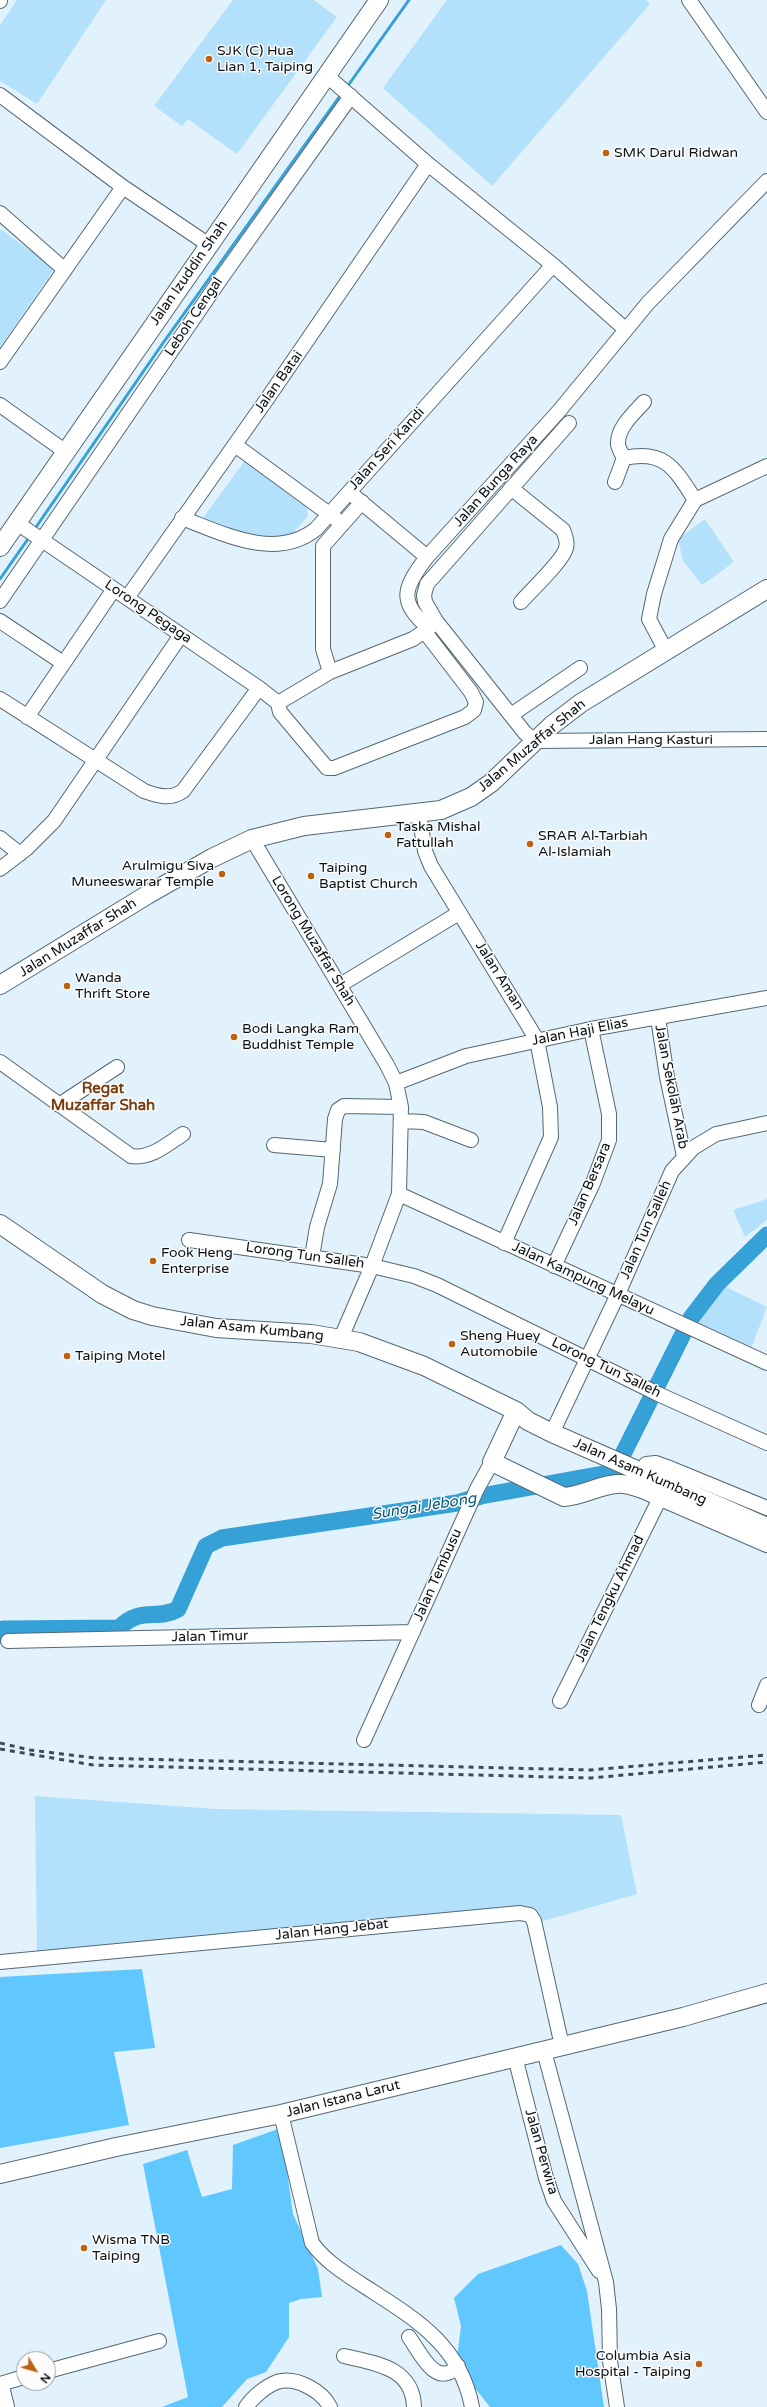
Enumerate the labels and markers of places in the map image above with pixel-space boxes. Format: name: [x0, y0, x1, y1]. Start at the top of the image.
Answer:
place label: SJK (C) Hua Lian 1, Taiping: [217, 43, 313, 76]
marker: SJK (C) Hua Lian 1, Taiping: [204, 54, 214, 64]
place label: SMK Darul Ridwan: [614, 145, 738, 161]
marker: SMK Darul Ridwan: [601, 148, 611, 158]
place label: Taska Mishal Fattullah: [396, 819, 480, 852]
place label: SRAR Al-Tarbiah Al-Islamiah: [538, 828, 648, 860]
marker: Taska Mishal Fattullah: [383, 830, 393, 840]
marker: SRAR Al-Tarbiah Al-Islamiah: [525, 839, 535, 849]
place label: Arulmigu Siva Muneeswarar Temple: [71, 858, 214, 890]
place label: Taiping Baptist Church: [319, 860, 418, 892]
marker: Arulmigu Siva Muneeswarar Temple: [217, 869, 227, 879]
marker: Taiping Baptist Church: [306, 871, 316, 881]
place label: Wanda Thrift Store: [75, 970, 150, 1002]
marker: Wanda Thrift Store: [62, 981, 72, 991]
place label: Bodi Langka Ram Buddhist Temple: [242, 1021, 359, 1054]
marker: Bodi Langka Ram Buddhist Temple: [229, 1032, 239, 1042]
place label: Fook Heng Enterprise: [161, 1245, 233, 1278]
marker: Fook Heng Enterprise: [148, 1256, 158, 1266]
place label: Sheng Huey Automobile: [460, 1328, 540, 1360]
marker: Sheng Huey Automobile: [447, 1339, 457, 1349]
place label: Taiping Motel: [75, 1348, 166, 1364]
marker: Taiping Motel: [62, 1351, 72, 1361]
place label: Wisma TNB Taiping: [92, 2232, 170, 2264]
marker: Wisma TNB Taiping: [79, 2243, 89, 2253]
place label: Columbia Asia Hospital - Taiping: [575, 2348, 691, 2380]
marker: Columbia Asia Hospital - Taiping: [694, 2359, 704, 2369]

